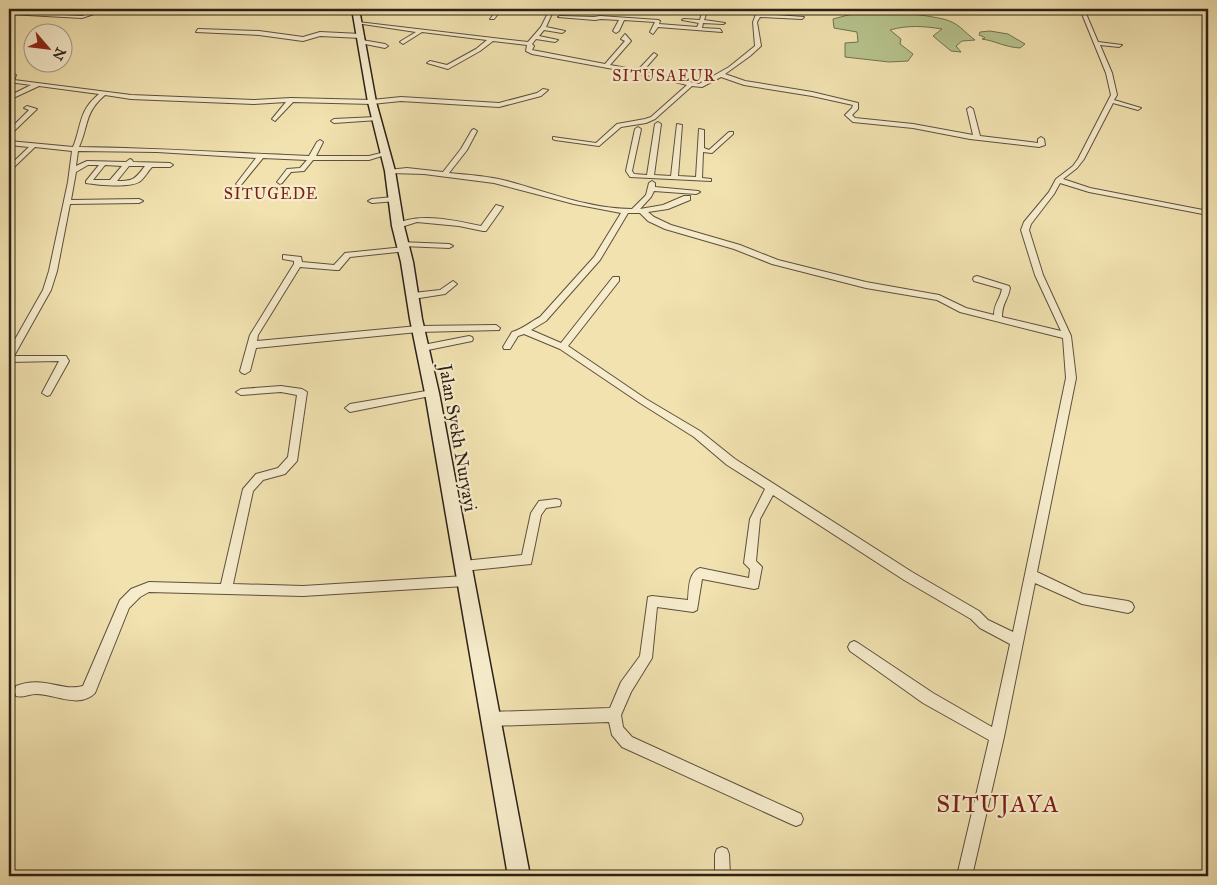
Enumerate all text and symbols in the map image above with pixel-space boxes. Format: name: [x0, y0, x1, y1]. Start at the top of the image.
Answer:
north arrow: [22, 22, 72, 72]
text: N: [49, 45, 69, 63]
district label: SITUSAEUR: [612, 66, 716, 85]
district label: SITUGEDE: [224, 184, 318, 203]
street label: Jalan Syekh Nuryayi: [433, 361, 482, 514]
district label: SITUJAYA: [936, 789, 1060, 819]

